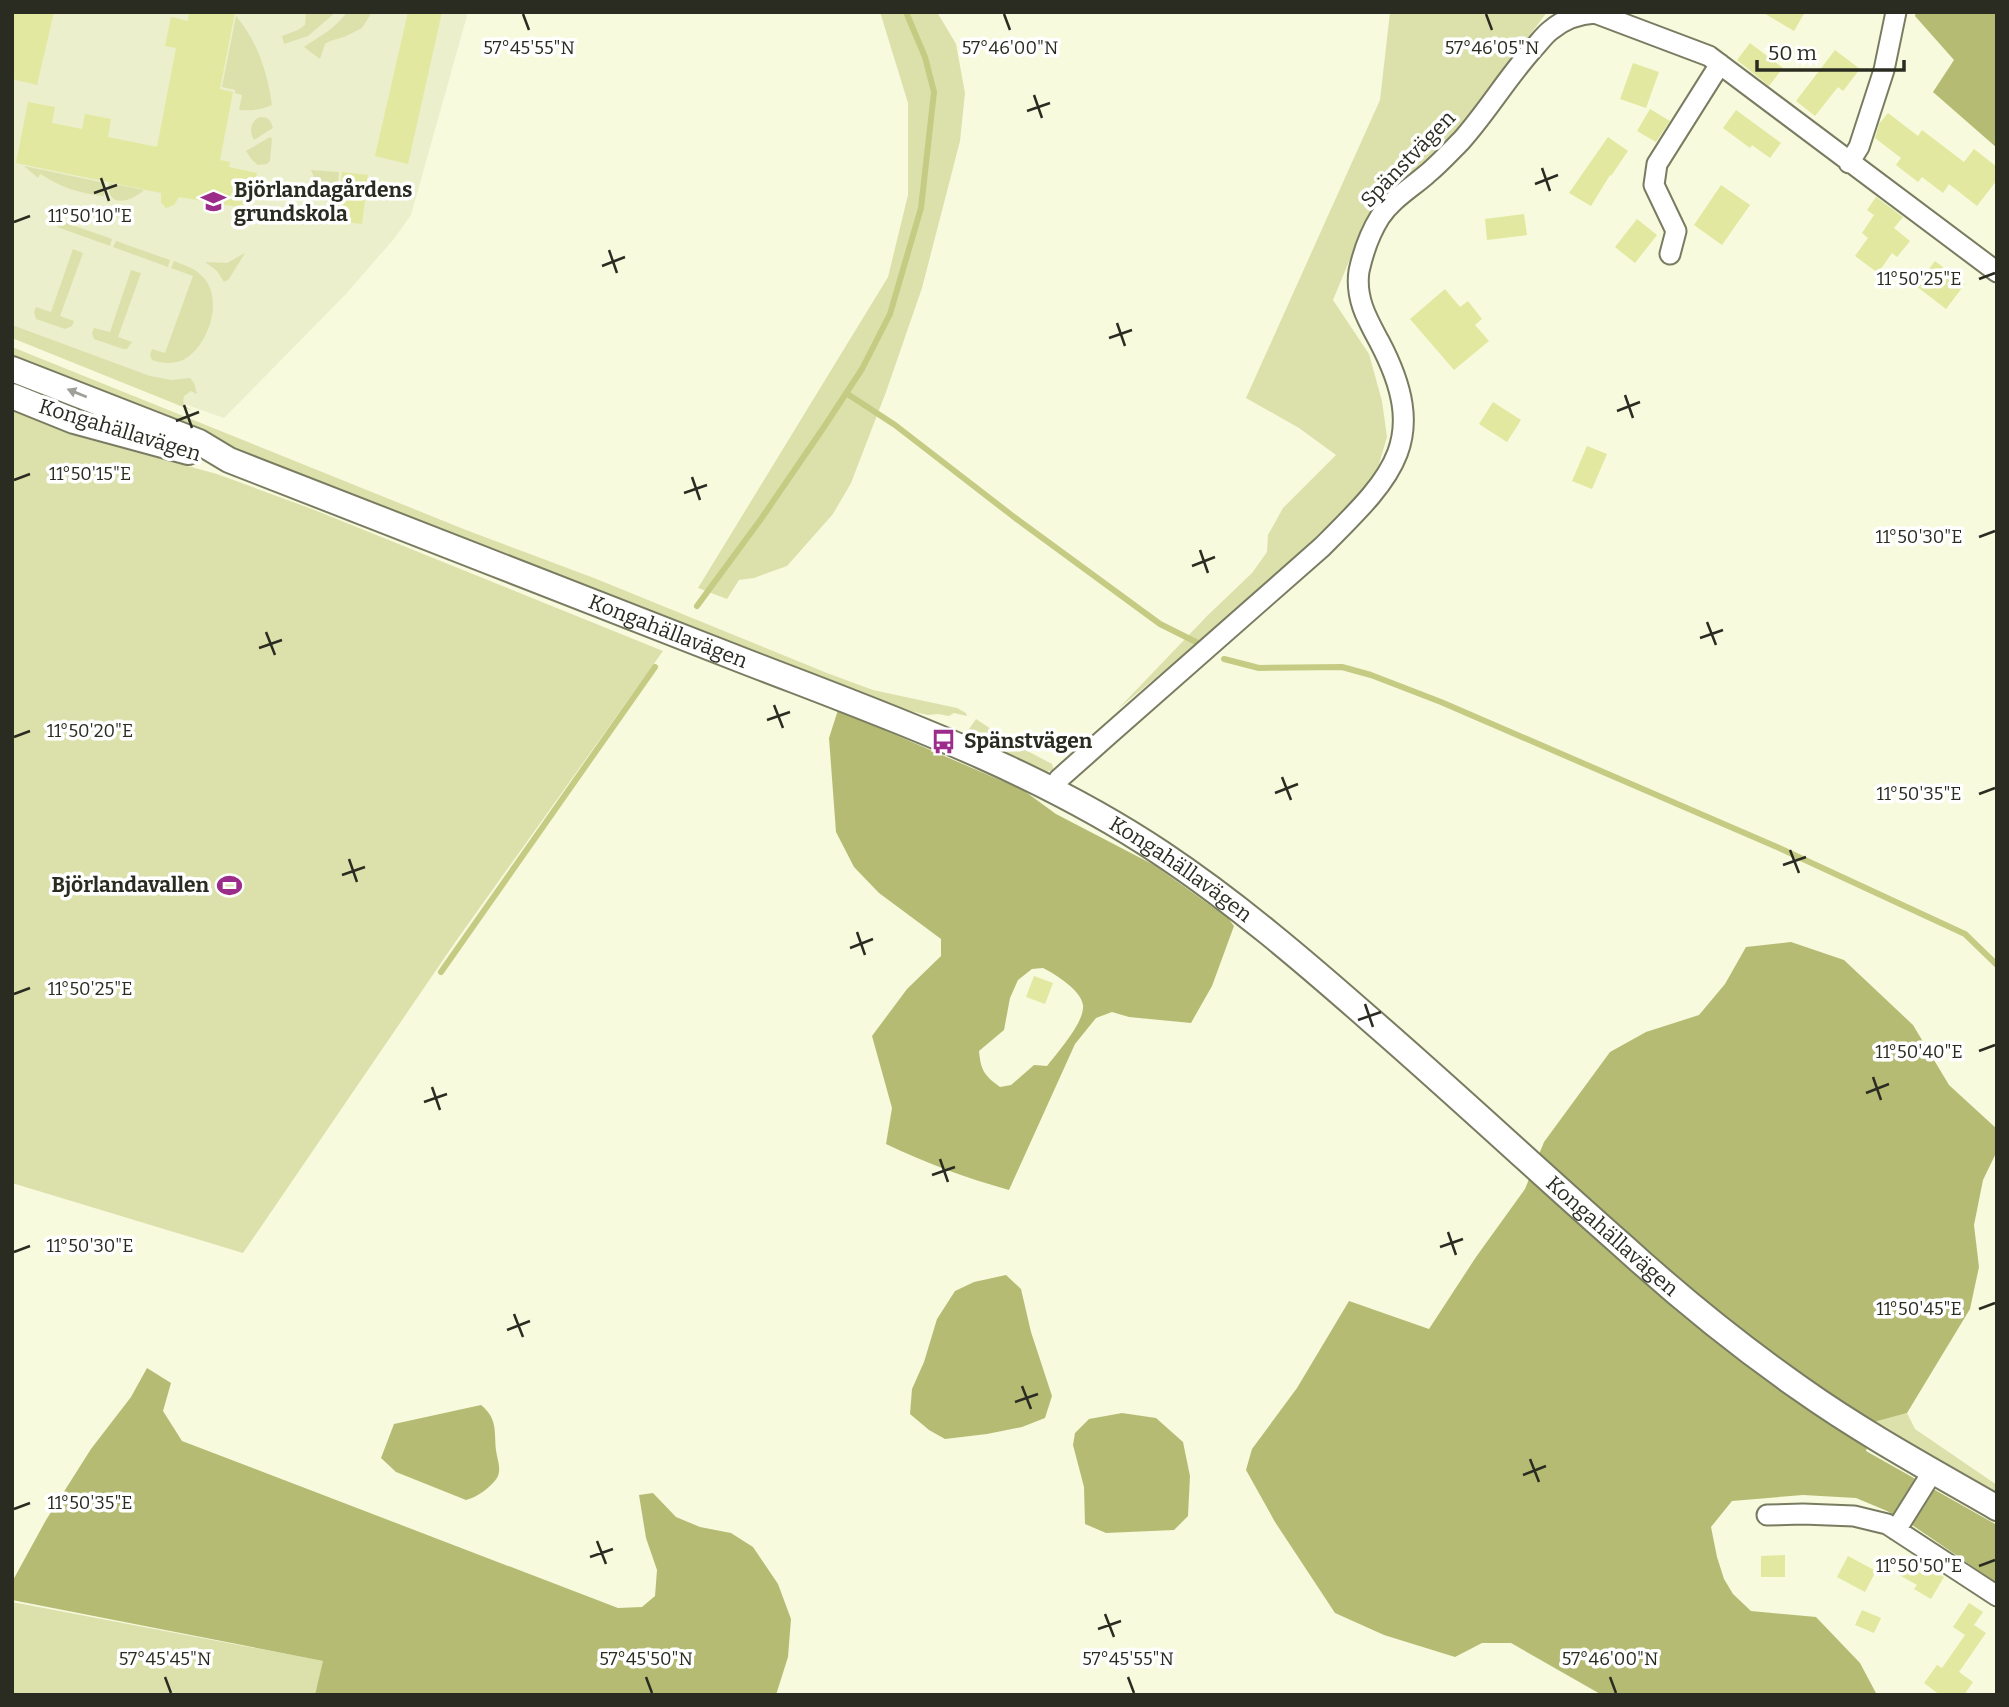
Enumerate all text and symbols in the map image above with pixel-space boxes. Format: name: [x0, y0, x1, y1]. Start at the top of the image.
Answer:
scale bar: [1757, 28, 1904, 72]
text: 57°45'55"N: [483, 37, 575, 59]
text: 57°46'00"N: [962, 37, 1058, 59]
text: 57°46'05"N: [1445, 37, 1539, 59]
text: 50 m: [1768, 40, 1817, 66]
street label: Spänstvägen: [1355, 105, 1461, 213]
place label: Björlandagårdens grundskola: [234, 177, 412, 227]
school or university icon: Björlandagårdens grundskola: [200, 188, 228, 216]
text: 11°50'10"E: [48, 205, 132, 227]
text: 11°50'25"E: [1877, 268, 1961, 290]
one-way arrow: [66, 388, 87, 399]
street label: Kongahällavägen: [36, 393, 204, 467]
text: 11°50'15"E: [49, 463, 131, 485]
text: 11°50'30"E: [1875, 526, 1963, 548]
street label: Kongahällavägen: [585, 589, 751, 674]
text: 11°50'20"E: [47, 720, 133, 742]
bus stop icon: Spänstvägen: [930, 727, 958, 755]
place label: Spänstvägen: [964, 728, 1093, 754]
text: 11°50'35"E: [1876, 783, 1962, 805]
street label: Kongahällavägen: [1105, 811, 1257, 928]
sports icon: Björlandavallen: [215, 871, 243, 899]
place label: Björlandavallen: [52, 872, 209, 898]
text: 11°50'25"E: [48, 978, 132, 1000]
text: 11°50'40"E: [1875, 1041, 1963, 1063]
street label: Kongahällavägen: [1541, 1170, 1684, 1302]
text: 11°50'30"E: [46, 1235, 134, 1257]
text: 11°50'45"E: [1876, 1298, 1962, 1320]
text: 11°50'35"E: [47, 1492, 133, 1514]
text: 11°50'50"E: [1876, 1555, 1962, 1577]
text: 57°45'45"N: [119, 1648, 211, 1670]
text: 57°45'50"N: [599, 1648, 693, 1670]
text: 57°45'55"N: [1082, 1648, 1174, 1670]
text: 57°46'00"N: [1562, 1648, 1658, 1670]

